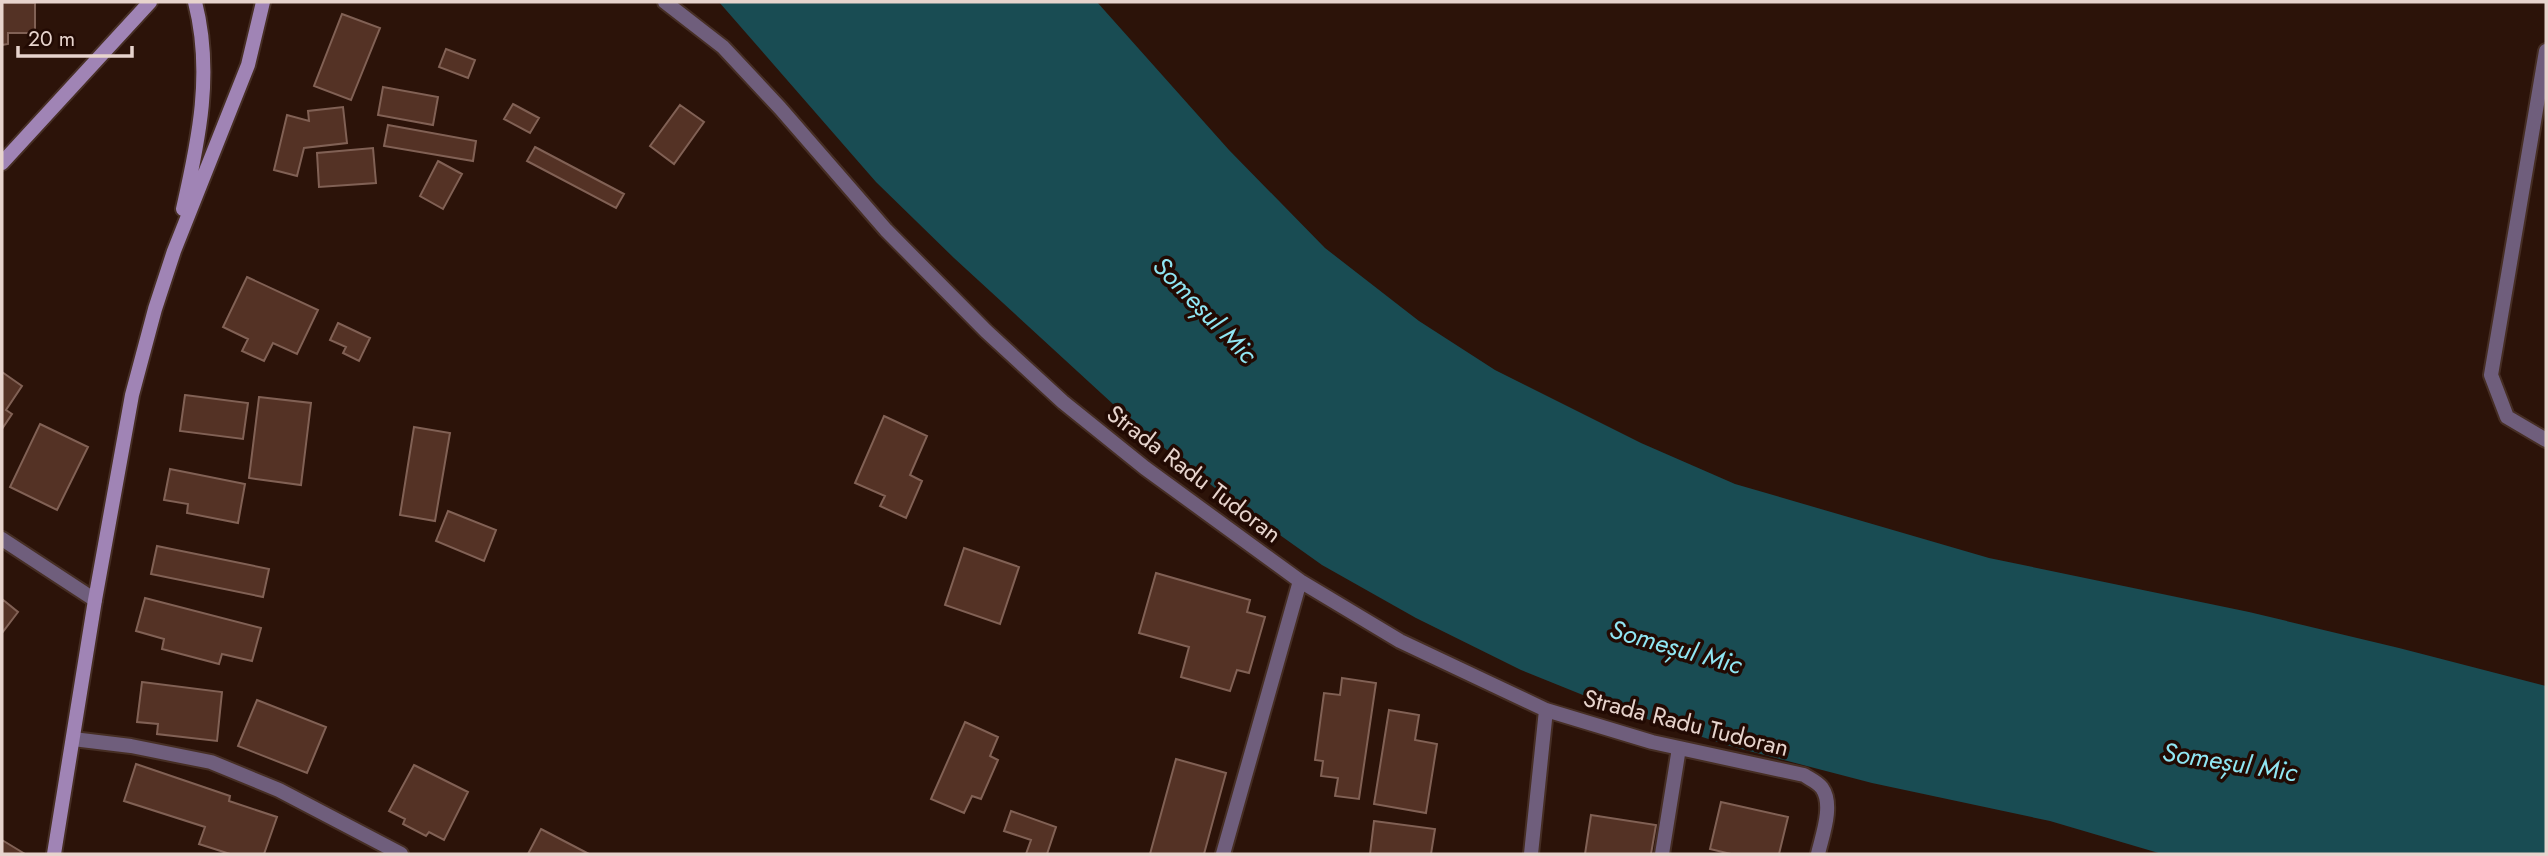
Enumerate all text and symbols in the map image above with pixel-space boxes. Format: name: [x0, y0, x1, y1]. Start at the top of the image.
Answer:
scale bar: [18, 14, 131, 58]
text: 20 m: [28, 24, 75, 54]
water label: Someșul Mic: [1144, 248, 1267, 373]
street label: Strada Radu Tudoran: [1100, 396, 1289, 551]
water label: Someșul Mic: [1605, 610, 1748, 684]
street label: Strada Radu Tudoran: [1580, 680, 1793, 765]
water label: Someșul Mic: [2160, 733, 2301, 792]

